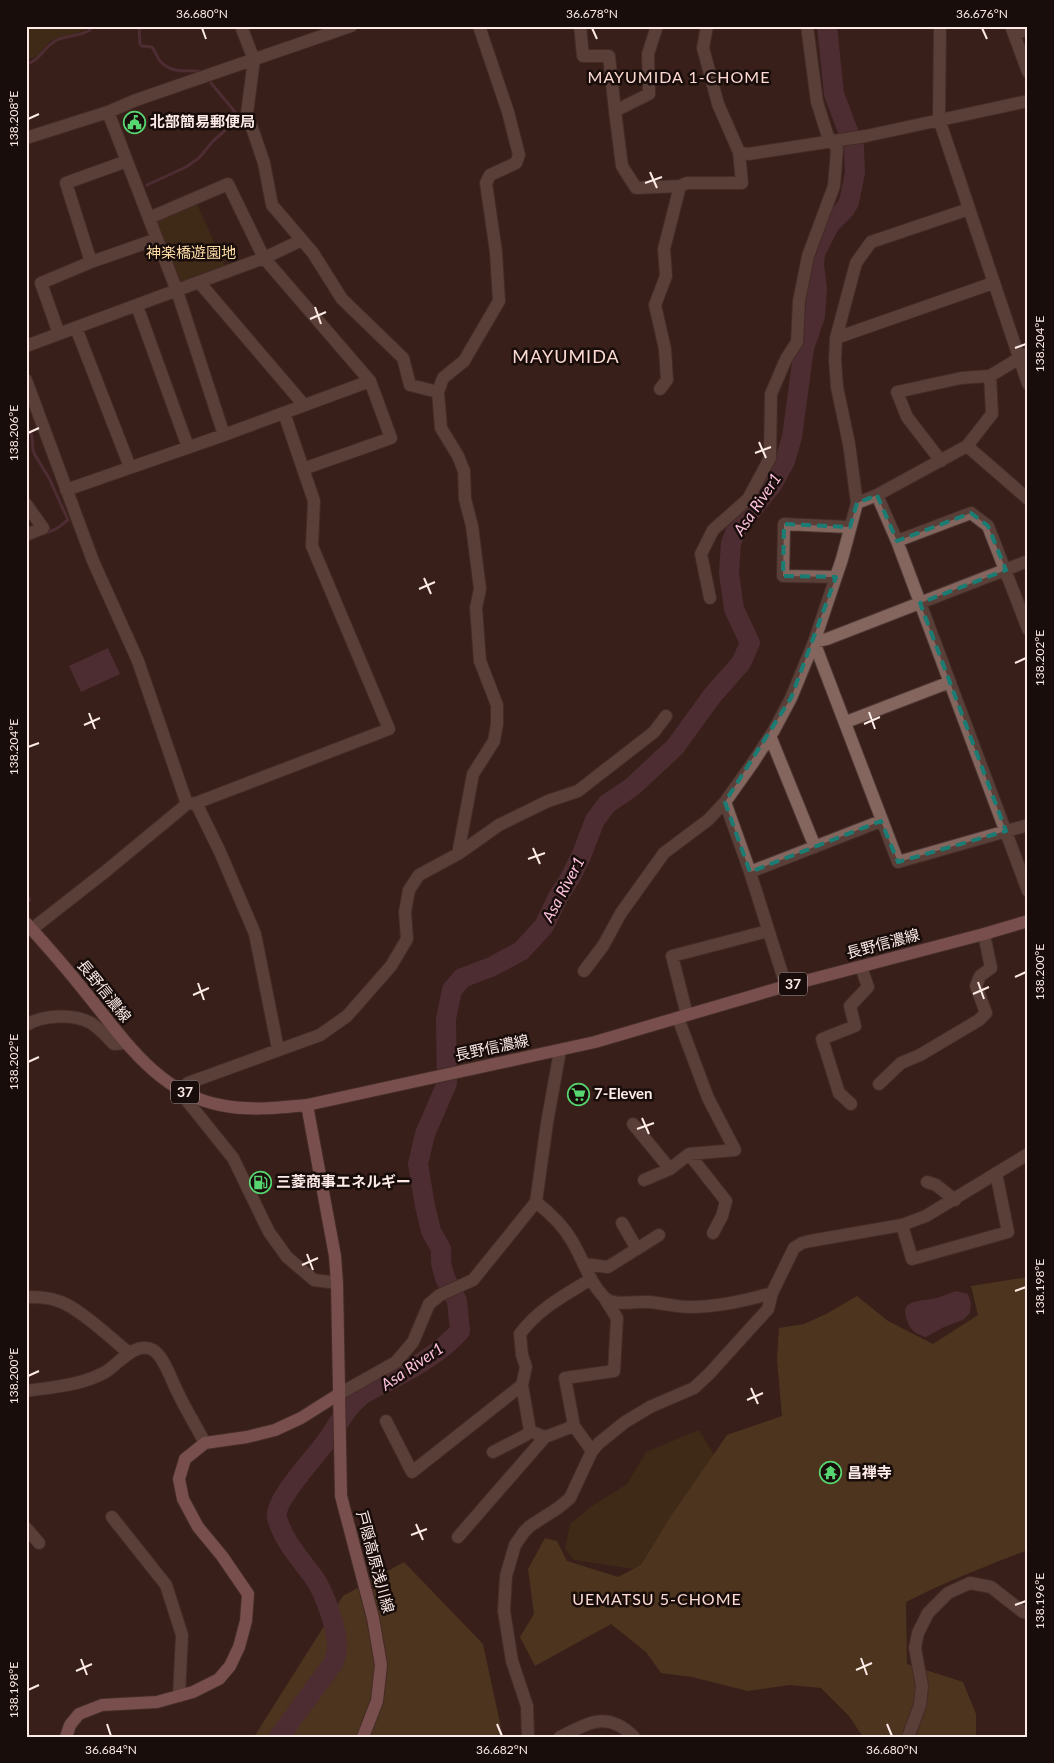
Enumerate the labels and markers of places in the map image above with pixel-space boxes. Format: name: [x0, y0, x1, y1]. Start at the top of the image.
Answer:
public building icon: 北部簡易郵便局: [122, 110, 146, 134]
place label: 北部簡易郵便局: [150, 112, 255, 130]
supermarket icon: 7-Eleven: [566, 1082, 590, 1106]
place label: 7-Eleven: [594, 1084, 653, 1102]
fuel station icon: 三菱商事エネルギー: [248, 1170, 272, 1194]
place label: 三菱商事エネルギー: [276, 1172, 411, 1190]
temple icon: 昌禅寺: [819, 1461, 843, 1485]
place label: 昌禅寺: [847, 1463, 892, 1481]

